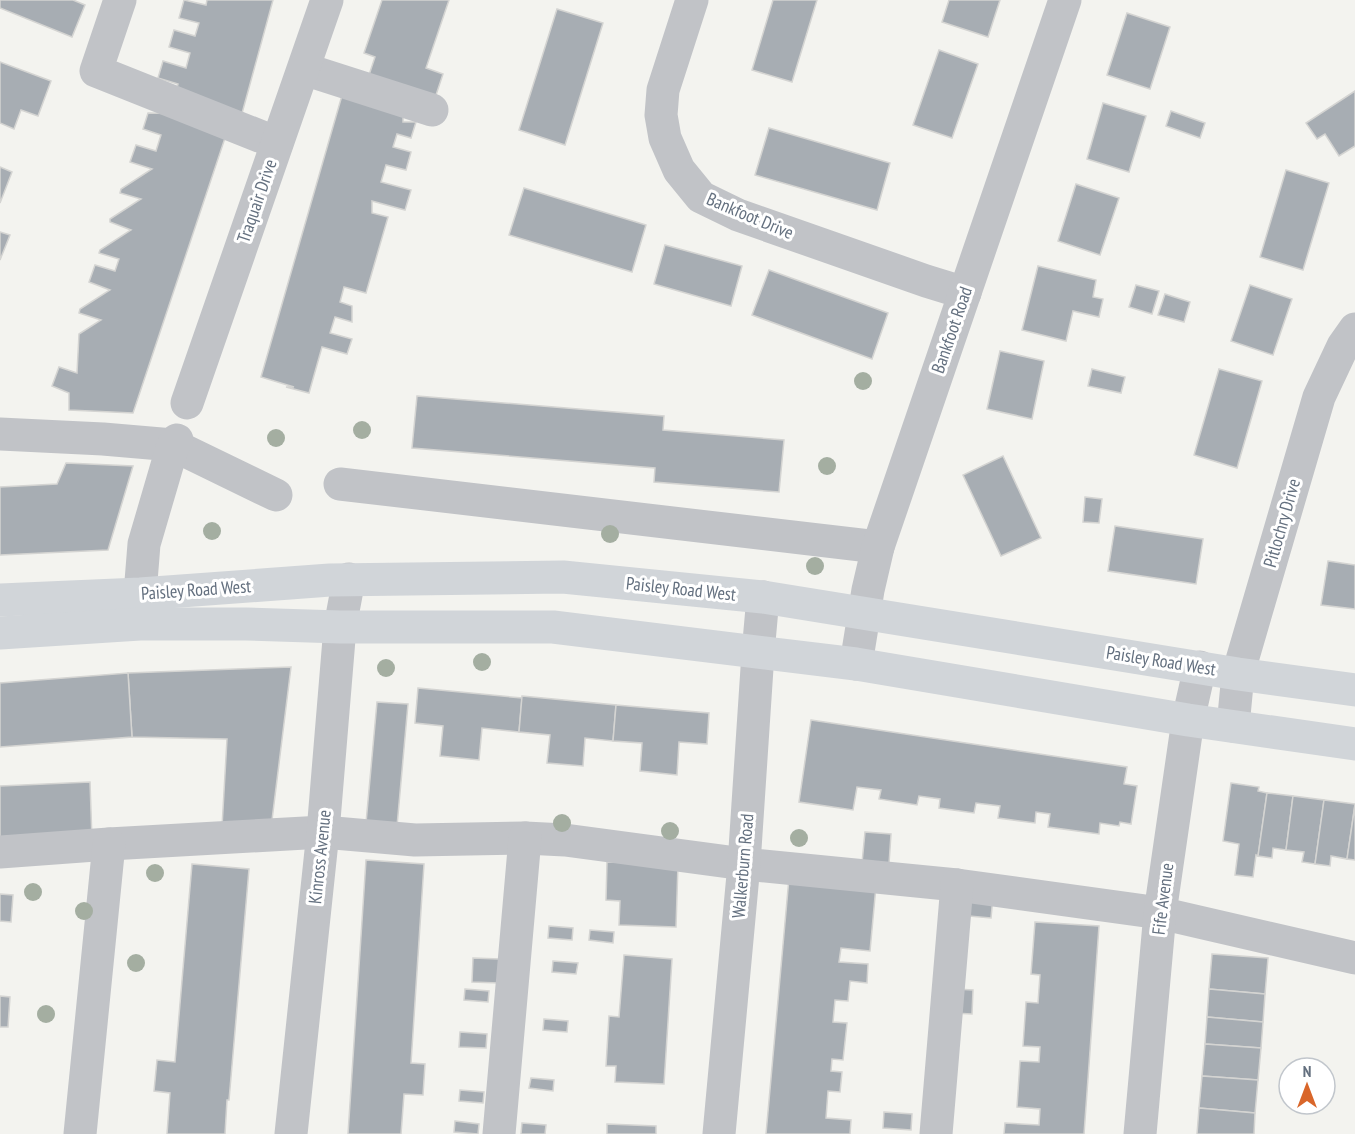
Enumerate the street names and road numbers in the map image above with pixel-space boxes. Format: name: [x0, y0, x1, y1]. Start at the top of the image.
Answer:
street label: Traquair Drive: [232, 156, 282, 246]
street label: Bankfoot Drive: [703, 187, 797, 244]
street label: Bankfoot Road: [926, 284, 977, 376]
street label: Pitlochry Drive: [1258, 476, 1305, 570]
street label: Paisley Road West: [625, 571, 737, 606]
street label: Paisley Road West: [140, 574, 252, 605]
street label: Paisley Road West: [1105, 641, 1217, 681]
street label: Kinross Avenue: [303, 809, 336, 905]
street label: Walkerburn Road: [726, 813, 759, 919]
street label: Fife Avenue: [1147, 862, 1178, 936]

